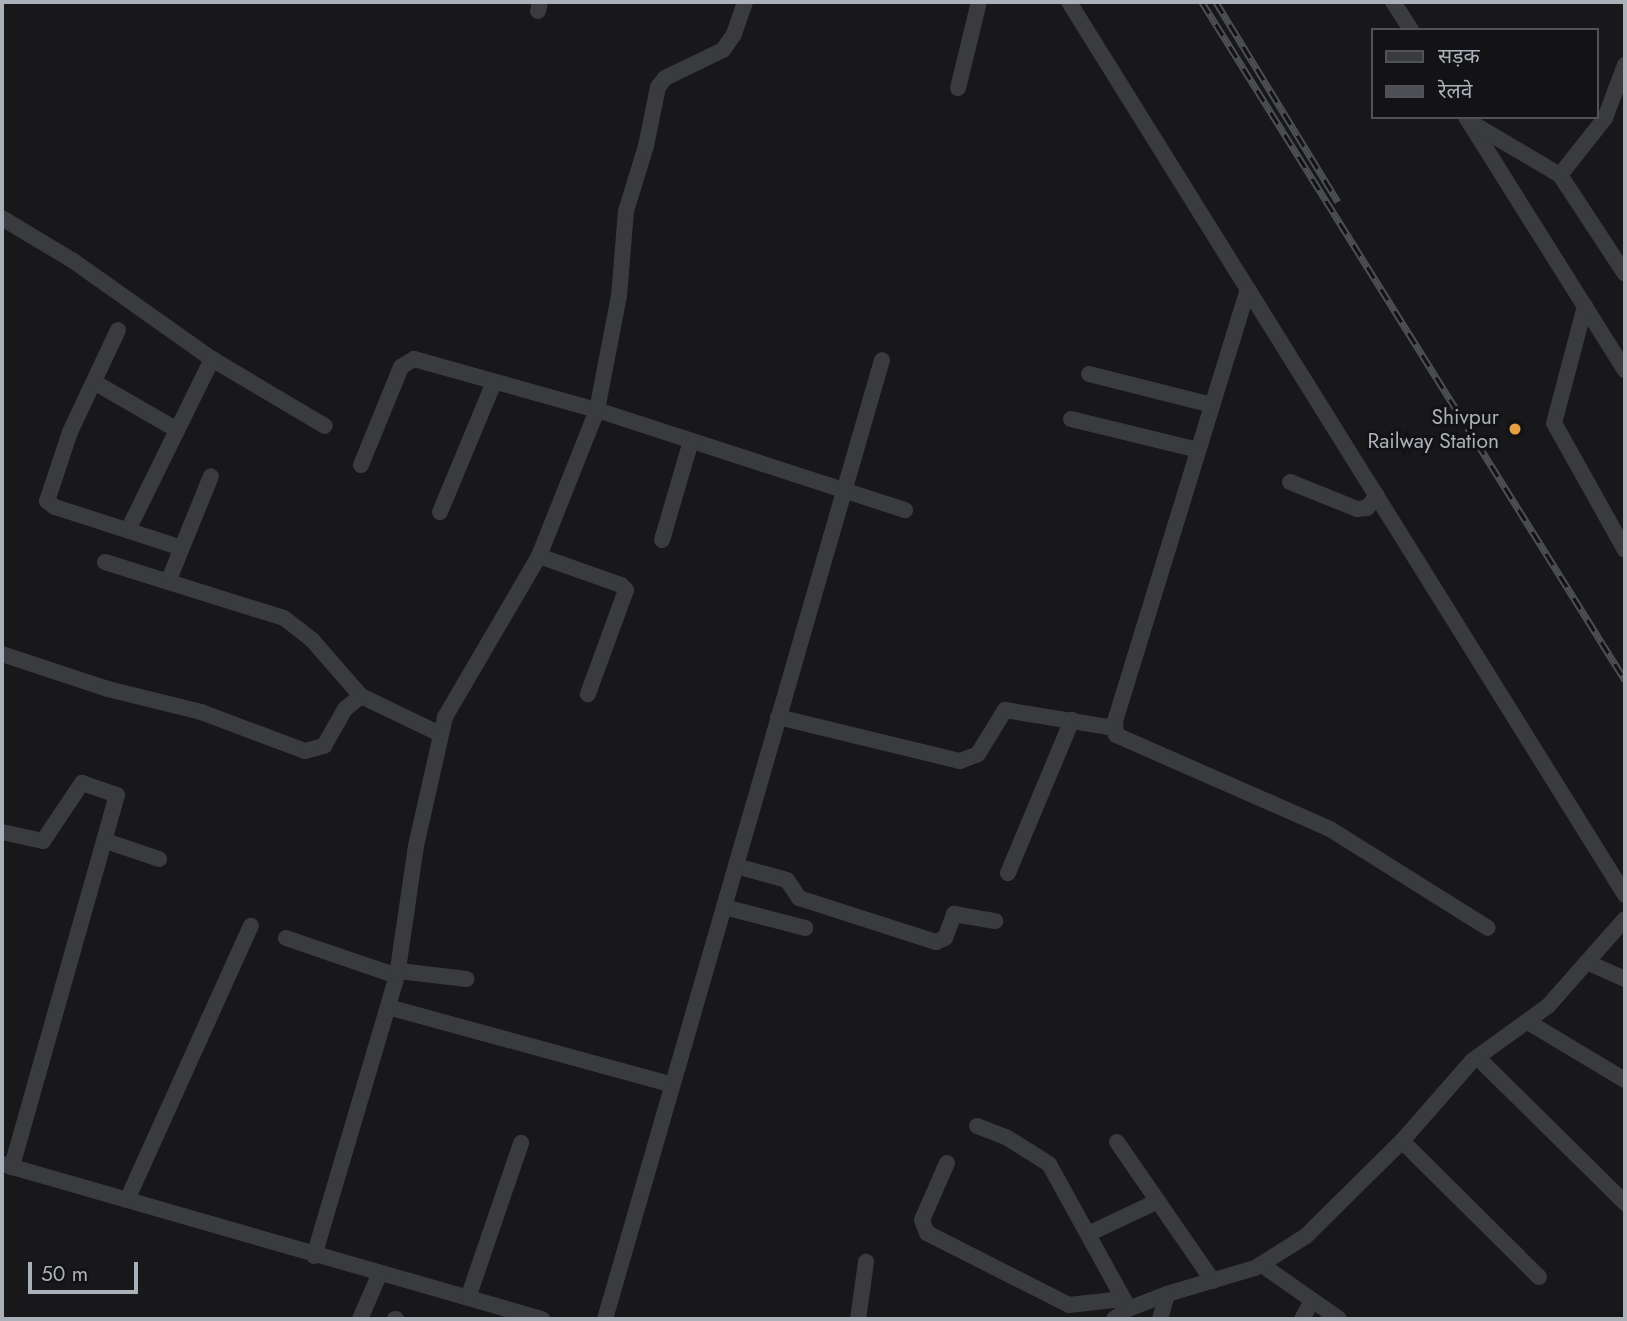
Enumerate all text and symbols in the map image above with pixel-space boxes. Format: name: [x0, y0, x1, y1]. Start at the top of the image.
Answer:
legend: [1372, 28, 1599, 119]
text: सड़क: [1438, 41, 1480, 71]
text: रेलवे: [1438, 76, 1473, 106]
place label: Shivpur Railway Station: [1367, 404, 1499, 454]
marker: Shivpur Railway Station: [1505, 419, 1525, 439]
scale bar: [32, 1248, 142, 1292]
text: 50 m: [41, 1259, 88, 1289]

